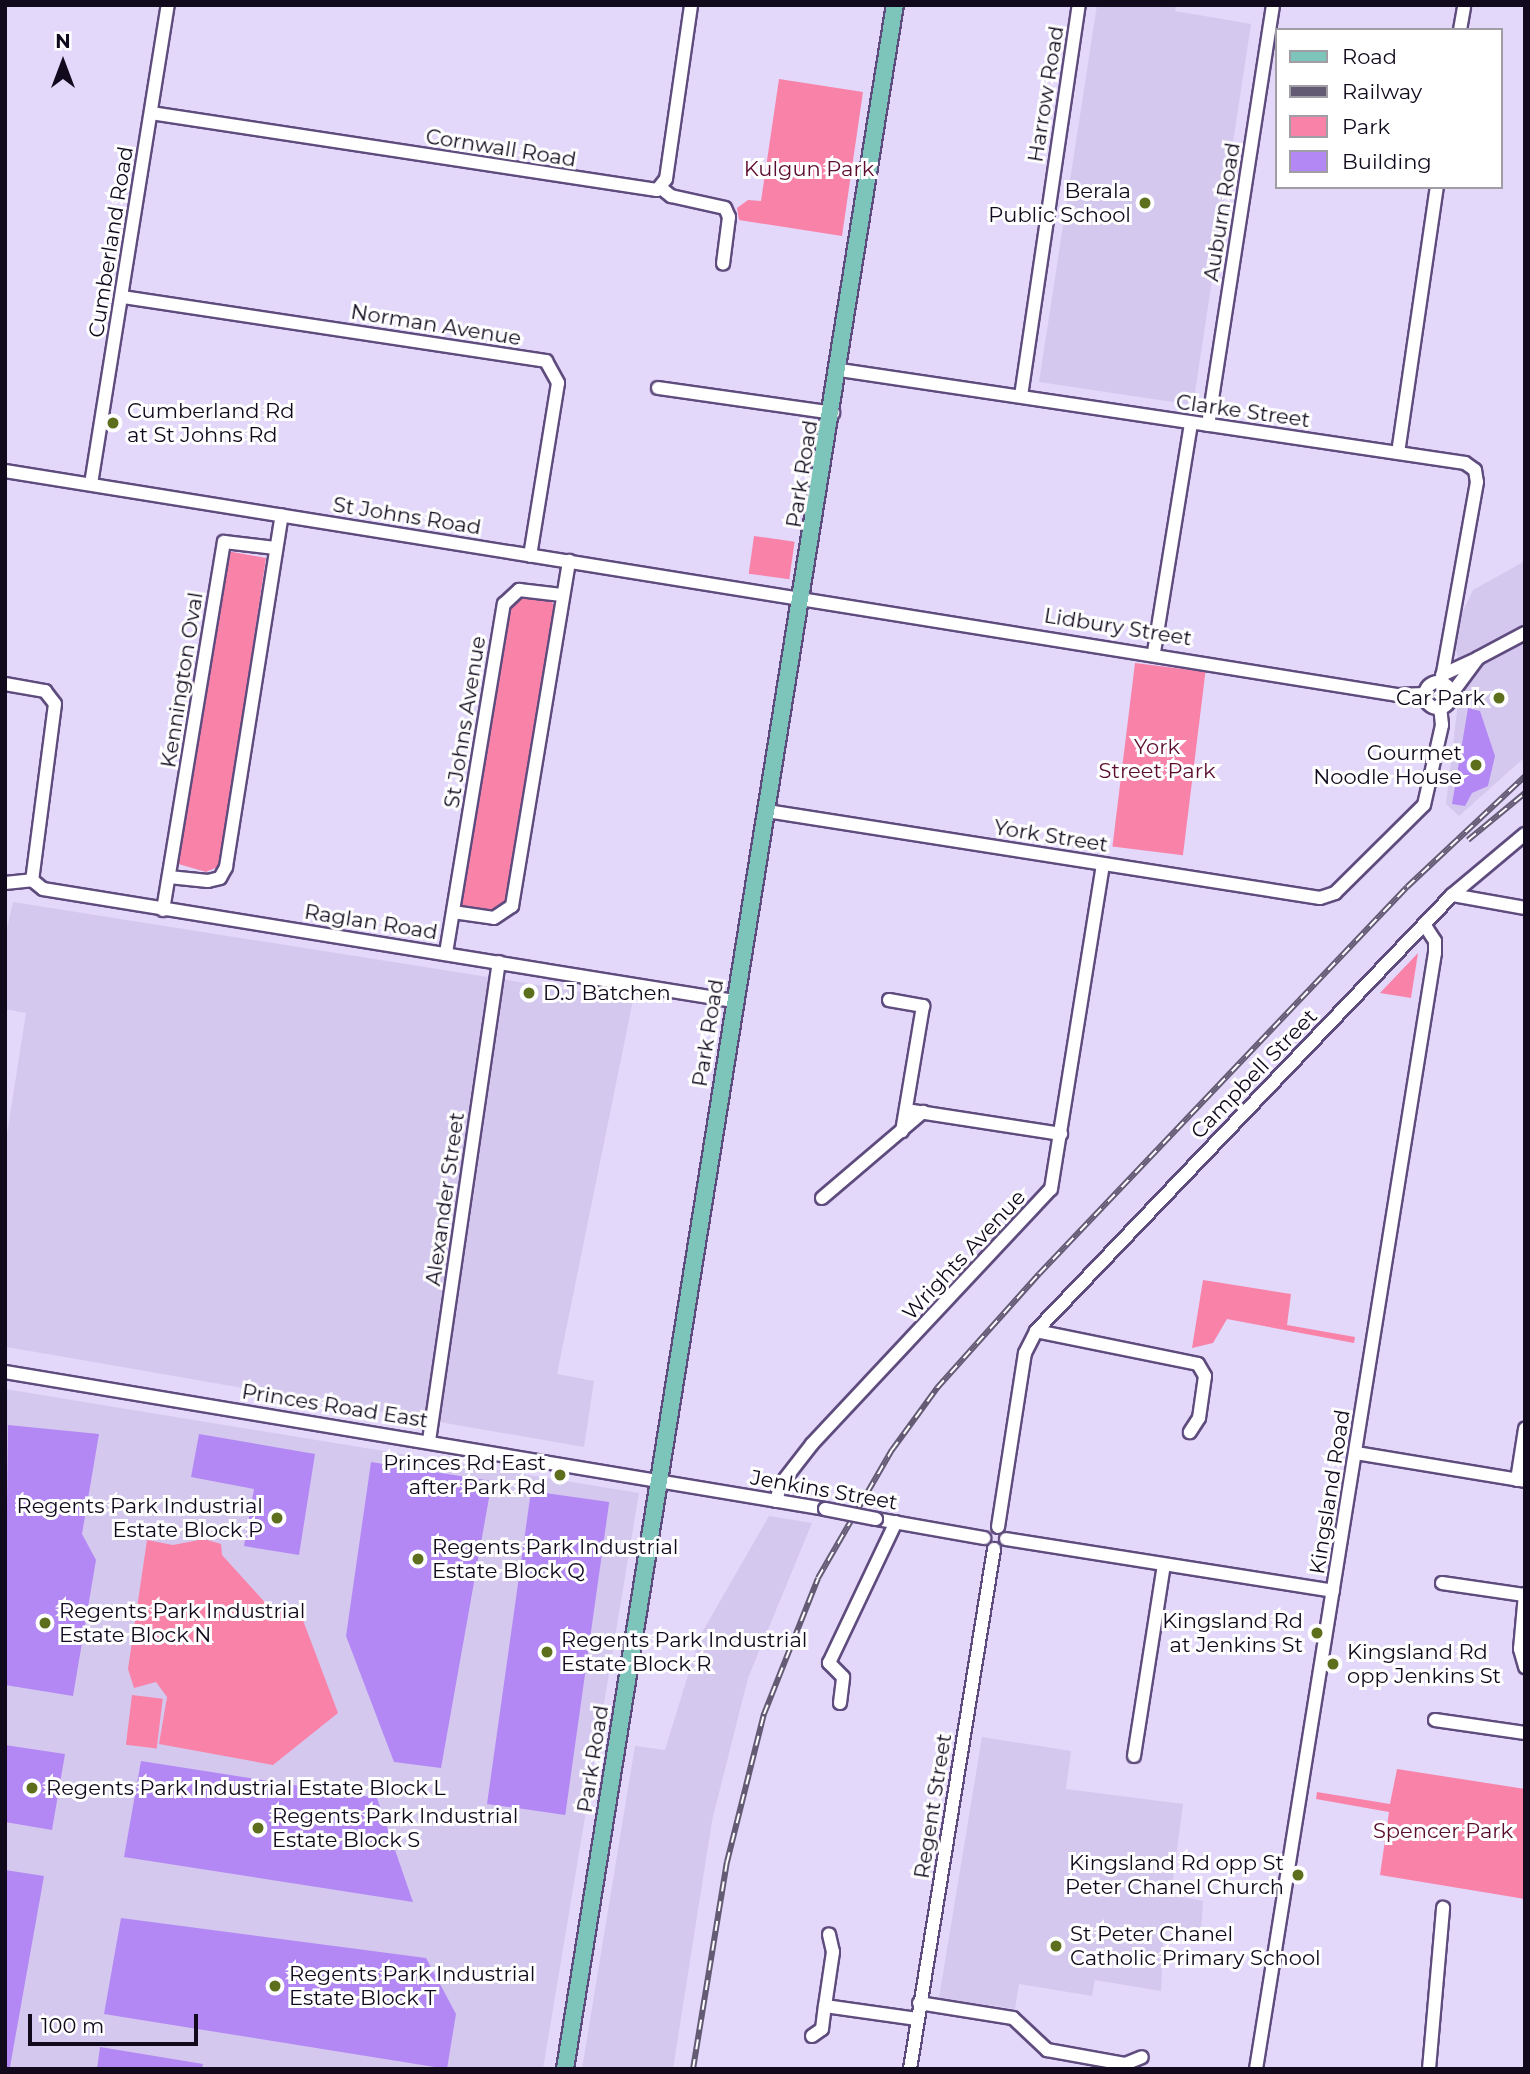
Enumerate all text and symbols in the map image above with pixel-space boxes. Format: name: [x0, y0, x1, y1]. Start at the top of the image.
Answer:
street label: Harrow Road: [1023, 24, 1069, 164]
north arrow: [28, 28, 98, 98]
legend: [1274, 28, 1502, 189]
text: N: [55, 30, 71, 53]
text: Road: [1342, 44, 1397, 69]
text: Railway: [1342, 79, 1422, 104]
text: Park: [1342, 114, 1390, 139]
street label: Cornwall Road: [424, 124, 578, 172]
street label: Auburn Road: [1199, 141, 1245, 283]
street label: Cumberland Road: [83, 145, 139, 339]
text: Building: [1342, 149, 1432, 174]
park label: Kulgun Park: [744, 156, 874, 182]
place label: Berala Public School: [988, 178, 1131, 228]
marker: Berala Public School: [1137, 195, 1153, 211]
street label: Norman Avenue: [349, 299, 523, 351]
street label: Clarke Street: [1174, 389, 1312, 433]
place label: Cumberland Rd at St Johns Rd: [127, 398, 294, 448]
marker: Cumberland Rd at St Johns Rd: [105, 415, 121, 431]
street label: Park Road: [781, 419, 823, 529]
street label: St Johns Road: [331, 492, 483, 540]
street label: Kennington Oval: [156, 590, 208, 770]
street label: Lidbury Street: [1042, 603, 1194, 651]
street label: St Johns Avenue: [439, 634, 491, 810]
place label: Car Park: [1396, 685, 1485, 711]
marker: Car Park: [1491, 690, 1507, 706]
park label: York Street Park: [1099, 734, 1215, 784]
place label: Gourmet Noodle House: [1313, 740, 1462, 790]
marker: Gourmet Noodle House: [1468, 757, 1484, 773]
street label: York Street: [992, 815, 1110, 857]
street label: Raglan Road: [303, 899, 439, 945]
street label: Park Road: [687, 978, 729, 1088]
place label: D.J Batchen: [543, 980, 671, 1006]
marker: D.J Batchen: [521, 985, 537, 1001]
street label: Campbell Street: [1186, 1004, 1322, 1144]
street label: Alexander Street: [420, 1111, 470, 1287]
street label: Wrights Avenue: [897, 1185, 1031, 1325]
street label: Princes Road East: [240, 1379, 430, 1433]
street label: Kingsland Road: [1305, 1408, 1355, 1576]
place label: Princes Rd East after Park Rd: [383, 1450, 546, 1500]
street label: Jenkins Street: [748, 1465, 900, 1515]
marker: Princes Rd East after Park Rd: [552, 1467, 568, 1483]
place label: Regents Park Industrial Estate Block P: [17, 1493, 263, 1543]
marker: Regents Park Industrial Estate Block P: [269, 1510, 285, 1526]
place label: Regents Park Industrial Estate Block Q: [432, 1534, 678, 1584]
marker: Regents Park Industrial Estate Block Q: [410, 1551, 426, 1567]
place label: Regents Park Industrial Estate Block N: [59, 1598, 305, 1648]
place label: Kingsland Rd at Jenkins St: [1162, 1608, 1303, 1658]
marker: Regents Park Industrial Estate Block N: [37, 1615, 53, 1631]
marker: Kingsland Rd at Jenkins St: [1309, 1625, 1325, 1641]
place label: Regents Park Industrial Estate Block R: [561, 1627, 807, 1677]
place label: Kingsland Rd opp Jenkins St: [1347, 1639, 1501, 1689]
marker: Regents Park Industrial Estate Block R: [539, 1644, 555, 1660]
marker: Kingsland Rd opp Jenkins St: [1325, 1656, 1341, 1672]
street label: Park Road: [572, 1704, 614, 1814]
street label: Regent Street: [909, 1732, 957, 1880]
place label: Regents Park Industrial Estate Block L: [46, 1775, 446, 1801]
marker: Regents Park Industrial Estate Block L: [24, 1780, 40, 1796]
place label: Regents Park Industrial Estate Block S: [272, 1803, 518, 1853]
park label: Spencer Park: [1373, 1818, 1513, 1844]
marker: Regents Park Industrial Estate Block S: [250, 1820, 266, 1836]
place label: Kingsland Rd opp St Peter Chanel Church: [1065, 1850, 1284, 1900]
marker: Kingsland Rd opp St Peter Chanel Church: [1290, 1867, 1306, 1883]
place label: St Peter Chanel Catholic Primary School: [1070, 1921, 1321, 1971]
marker: St Peter Chanel Catholic Primary School: [1048, 1938, 1064, 1954]
place label: Regents Park Industrial Estate Block T: [289, 1961, 535, 2011]
marker: Regents Park Industrial Estate Block T: [267, 1978, 283, 1994]
scale bar: [32, 2000, 201, 2044]
text: 100 m: [41, 2013, 104, 2038]

